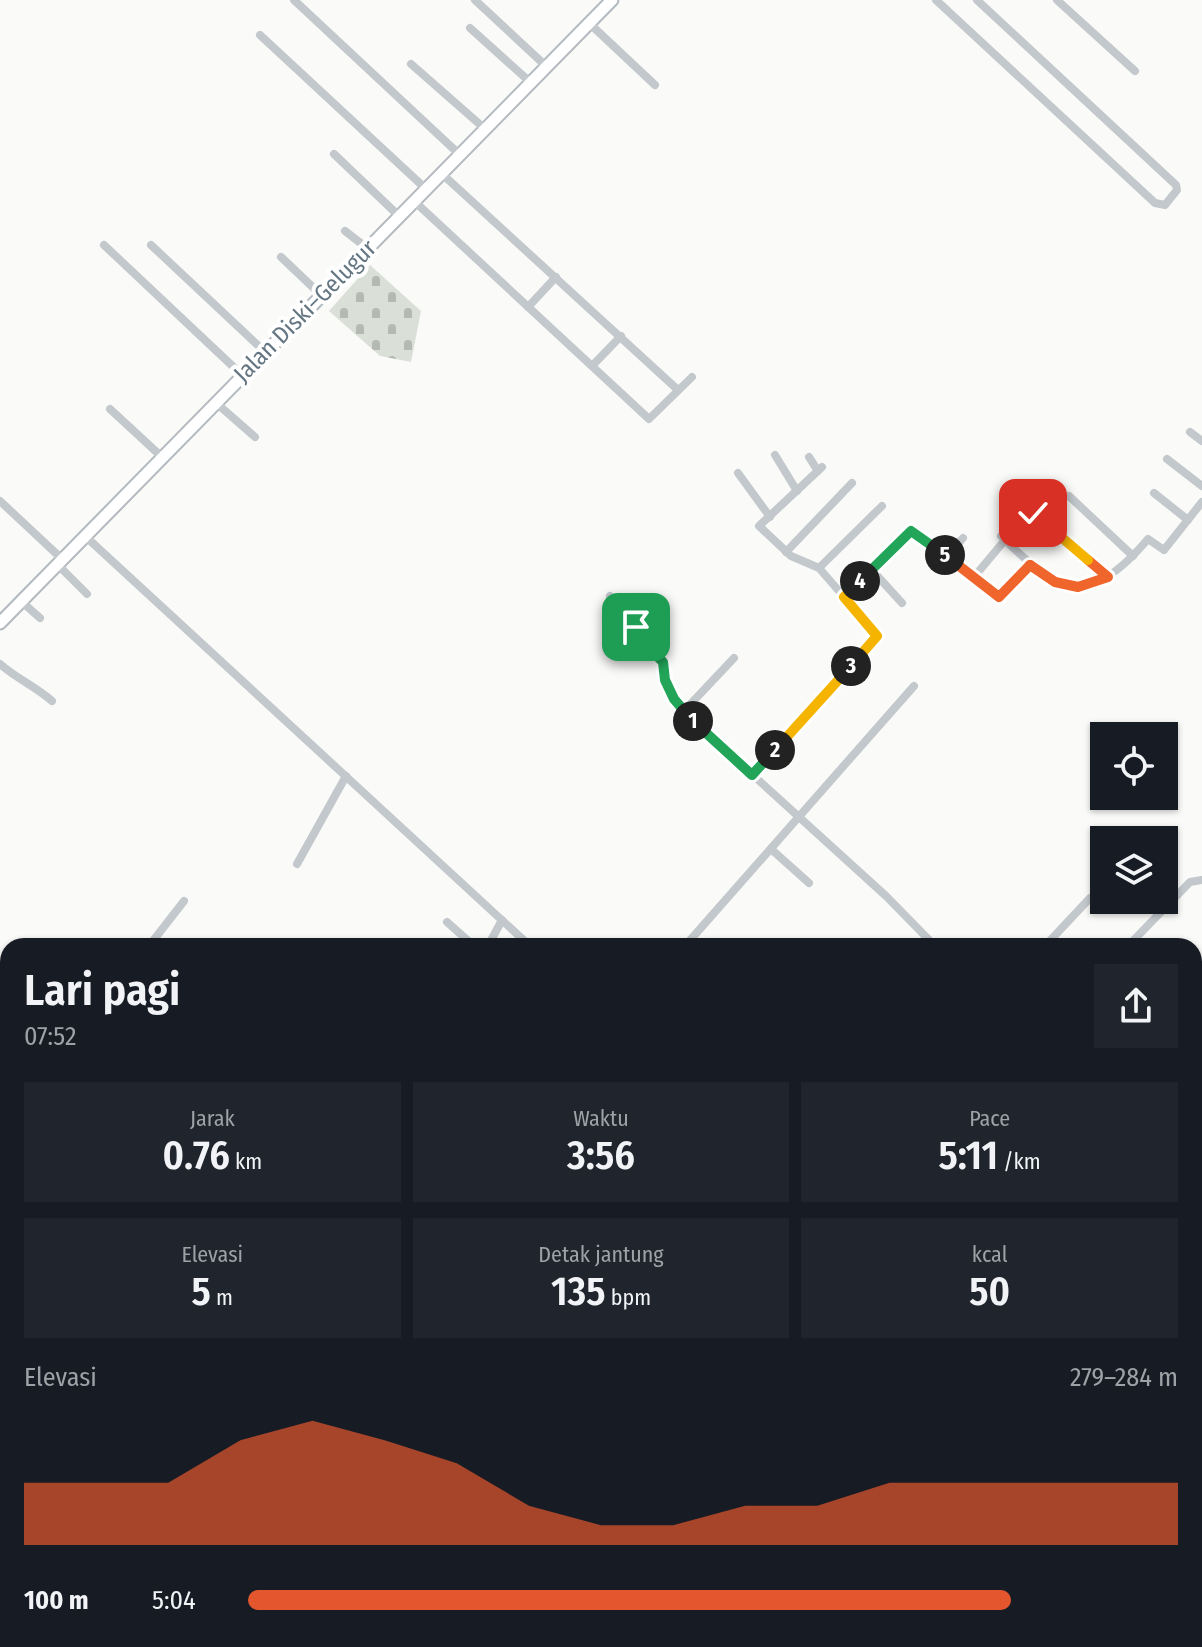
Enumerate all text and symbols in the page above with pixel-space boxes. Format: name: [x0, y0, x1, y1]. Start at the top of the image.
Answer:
street label: Jalan Diski–Gelugur: [228, 234, 382, 388]
pin: [999, 479, 1067, 547]
icon: check: [1011, 491, 1055, 535]
pin: 5: [925, 535, 965, 575]
text: 5: [940, 541, 950, 568]
pin: 4: [840, 561, 880, 601]
text: 4: [854, 567, 866, 594]
pin: [602, 593, 670, 661]
icon: arrive: [614, 605, 658, 649]
pin: 3: [831, 646, 871, 686]
text: 3: [846, 652, 856, 679]
pin: 1: [673, 701, 713, 741]
text: 1: [688, 707, 698, 734]
map controls: [1090, 722, 1178, 914]
button: locate: [1090, 722, 1178, 810]
pin: 2: [755, 730, 795, 770]
text: 2: [770, 736, 780, 763]
button: layers: [1090, 826, 1178, 914]
text: Lari pagi: [24, 964, 180, 1017]
button: share: [1094, 964, 1178, 1048]
text: 07:52: [24, 1021, 76, 1052]
text: Jarak: [190, 1105, 235, 1132]
text: Waktu: [573, 1105, 629, 1132]
text: Pace: [969, 1105, 1010, 1132]
text: 0.76: [162, 1132, 230, 1180]
text: 3:56: [567, 1132, 635, 1180]
text: 5:11: [939, 1132, 998, 1180]
text: km: [230, 1148, 262, 1175]
text: /km: [998, 1148, 1041, 1175]
text: Elevasi: [181, 1241, 243, 1268]
text: Detak jantung: [538, 1241, 664, 1268]
text: kcal: [972, 1241, 1007, 1268]
text: 5: [192, 1268, 211, 1316]
text: 135: [551, 1268, 606, 1316]
text: 50: [969, 1268, 1010, 1316]
text: m: [211, 1284, 233, 1311]
text: bpm: [606, 1284, 651, 1311]
text: Elevasi: [24, 1362, 97, 1393]
text: 279–284 m: [1070, 1362, 1178, 1393]
text: 100 m: [24, 1585, 89, 1616]
text: 5:04: [152, 1585, 196, 1616]

